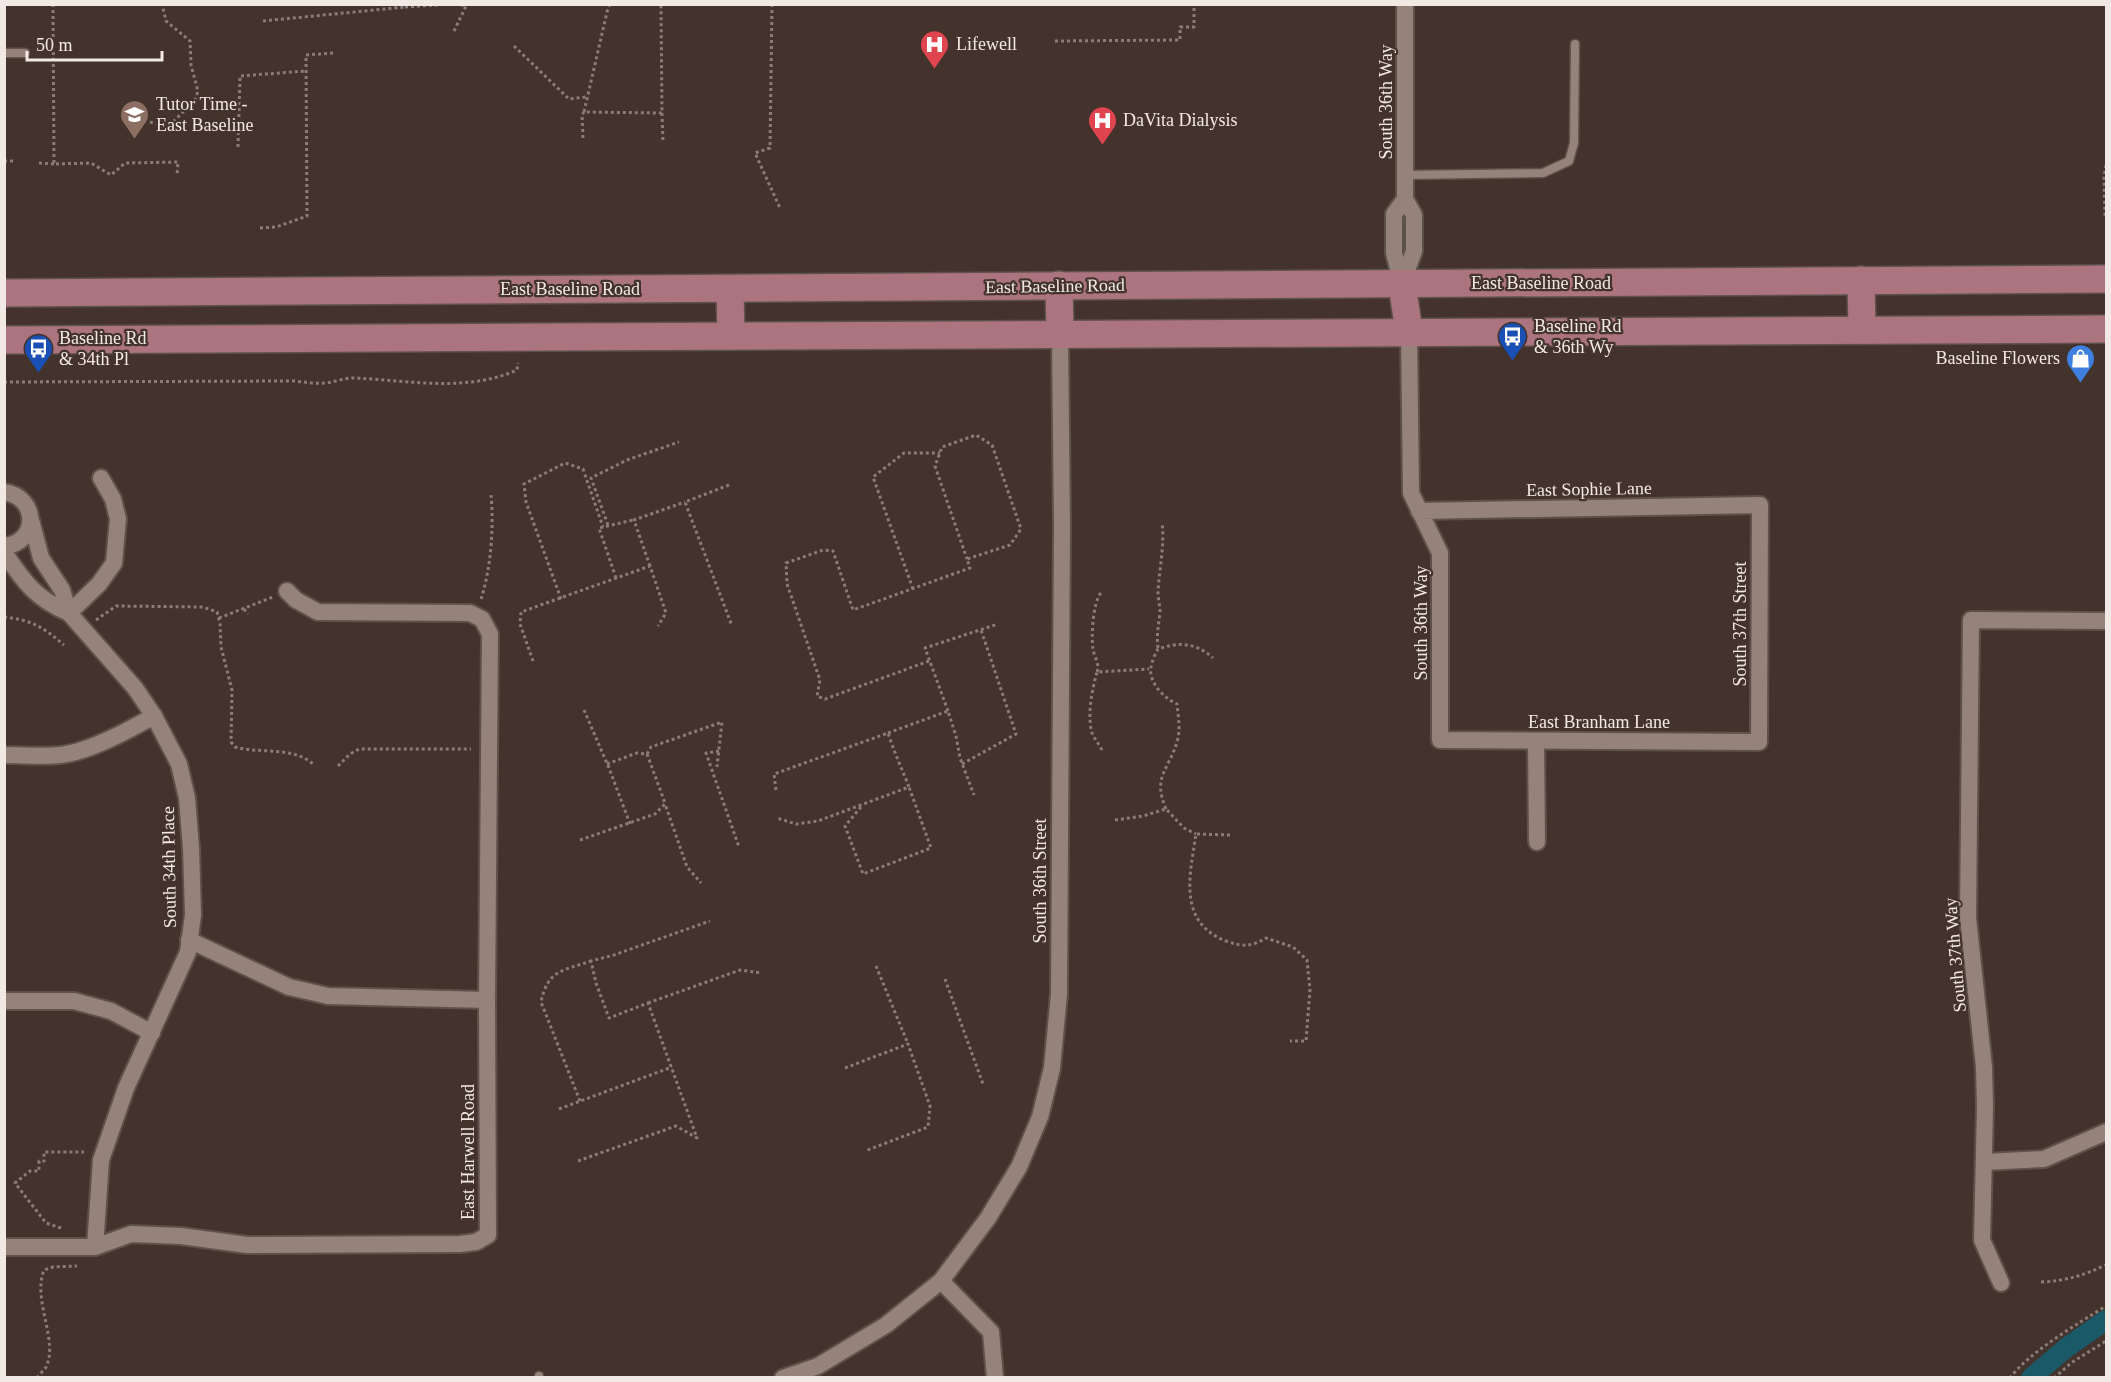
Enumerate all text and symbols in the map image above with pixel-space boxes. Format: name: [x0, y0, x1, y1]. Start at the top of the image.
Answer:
scale bar: [27, 24, 162, 62]
hospital icon: Lifewell: [919, 28, 951, 70]
place label: Lifewell: [956, 34, 1017, 54]
text: 50 m: [36, 35, 73, 55]
street label: South 36th Way: [1376, 44, 1396, 160]
place label: Tutor Time - East Baseline: [156, 94, 253, 135]
school or university icon: Tutor Time - East Baseline: [119, 98, 151, 140]
hospital icon: DaVita Dialysis: [1086, 104, 1118, 146]
place label: DaVita Dialysis: [1123, 110, 1237, 130]
street label: East Baseline Road: [1471, 273, 1611, 293]
street label: East Baseline Road: [985, 275, 1125, 297]
street label: East Baseline Road: [500, 279, 640, 299]
place label: Baseline Rd & 36th Wy: [1534, 316, 1622, 357]
bus stop icon: Baseline Rd & 36th Wy: [1497, 320, 1529, 362]
place label: Baseline Rd & 34th Pl: [59, 328, 147, 369]
bus stop icon: Baseline Rd & 34th Pl: [22, 332, 54, 374]
shop icon: Baseline Flowers: [2065, 342, 2097, 384]
place label: Baseline Flowers: [1936, 348, 2060, 368]
street label: East Sophie Lane: [1526, 478, 1652, 500]
street label: South 37th Street: [1730, 562, 1750, 687]
street label: South 36th Way: [1411, 565, 1431, 681]
street label: East Branham Lane: [1528, 712, 1670, 732]
street label: South 34th Place: [158, 806, 180, 928]
street label: South 36th Street: [1030, 819, 1050, 944]
street label: South 37th Way: [1940, 897, 1970, 1013]
street label: East Harwell Road: [458, 1084, 478, 1220]

